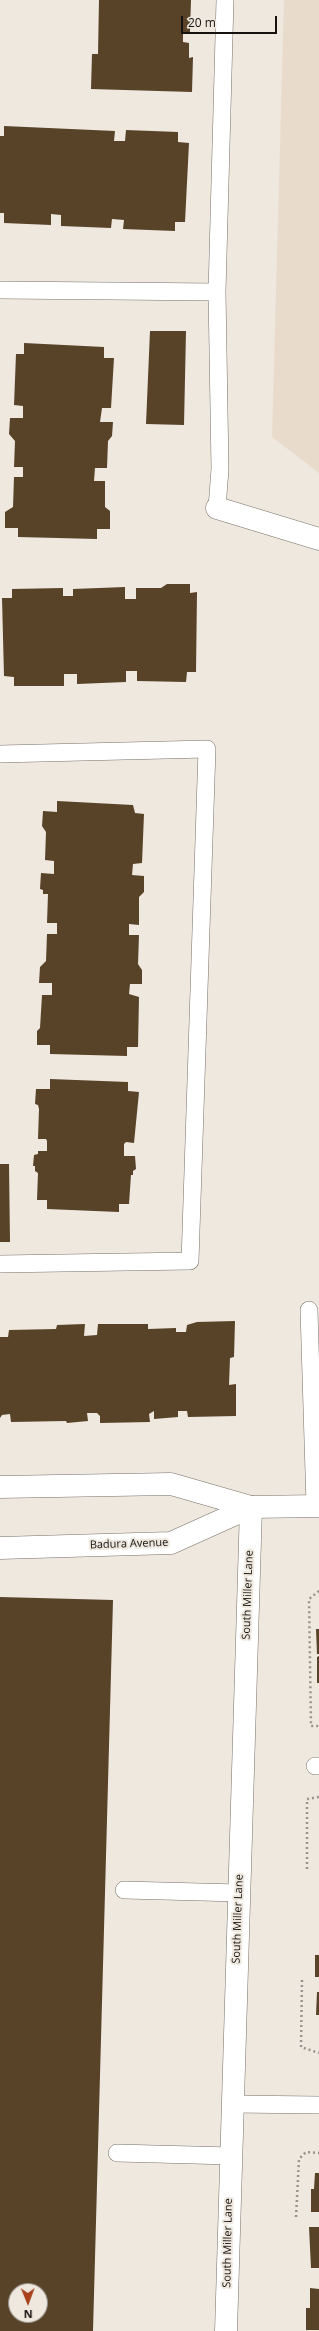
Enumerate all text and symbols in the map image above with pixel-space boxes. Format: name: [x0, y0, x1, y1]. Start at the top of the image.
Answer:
scale bar: [183, 8, 279, 34]
text: 20 m: [188, 14, 216, 31]
street label: Badura Avenue: [90, 1536, 168, 1552]
street label: South Miller Lane: [240, 1550, 256, 1640]
street label: South Miller Lane: [230, 1874, 246, 1964]
street label: South Miller Lane: [221, 2198, 235, 2288]
north arrow: [8, 2283, 48, 2323]
text: N: [24, 2307, 33, 2322]

